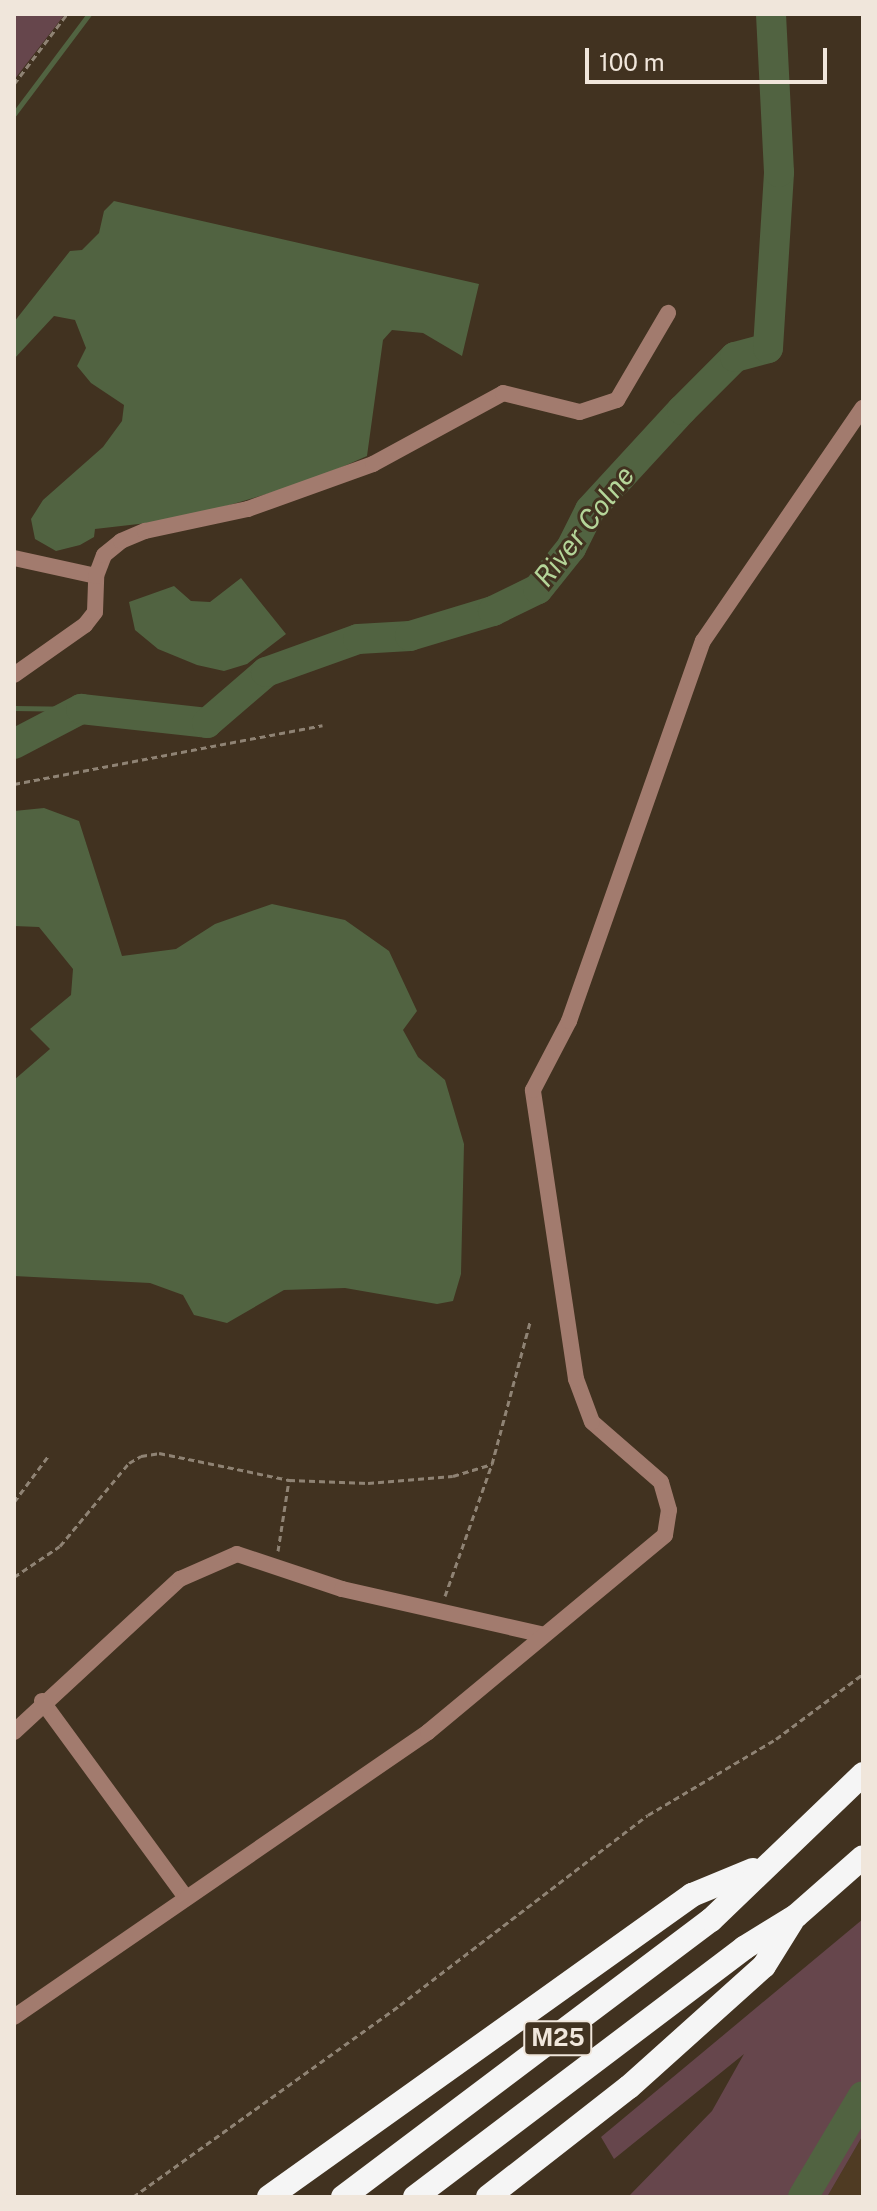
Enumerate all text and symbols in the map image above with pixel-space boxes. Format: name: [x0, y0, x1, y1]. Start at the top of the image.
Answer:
scale bar: [589, 32, 831, 82]
text: 100 m: [599, 48, 665, 76]
water label: River Colne: [527, 459, 641, 593]
road number: M25: [522, 2018, 594, 2058]

